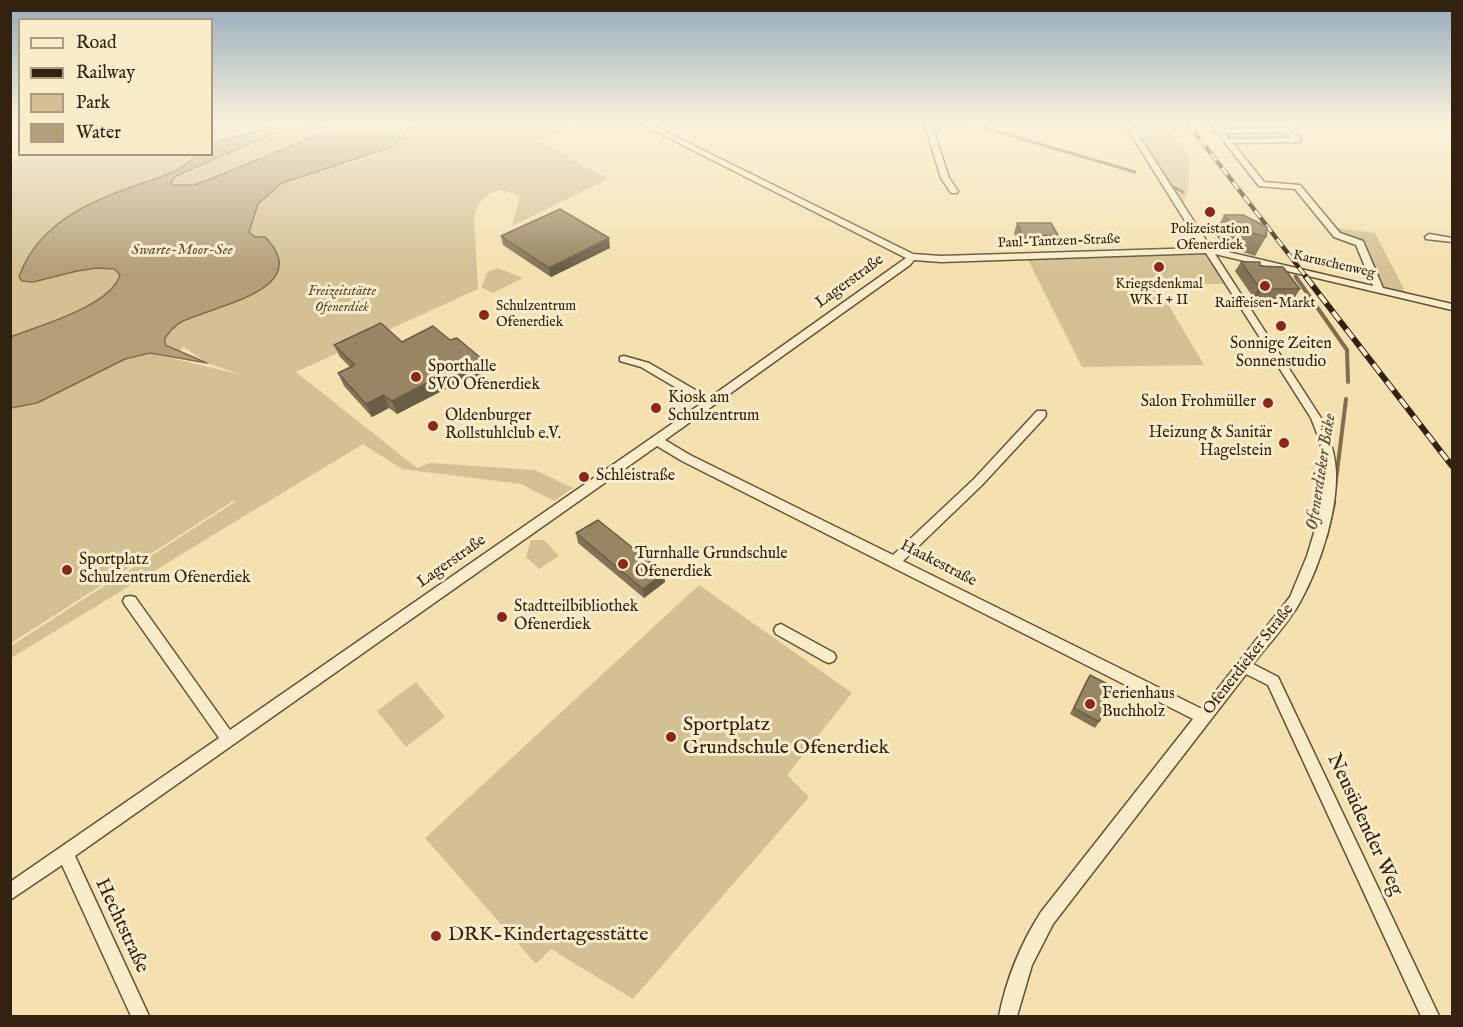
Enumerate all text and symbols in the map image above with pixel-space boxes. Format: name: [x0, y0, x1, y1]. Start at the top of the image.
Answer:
legend: [18, 18, 213, 156]
text: Road: [76, 32, 117, 55]
text: Railway: [76, 62, 135, 85]
text: Park: [76, 92, 110, 115]
text: Water: [76, 122, 121, 145]
marker: Polizeistation Ofenerdiek: [1203, 205, 1217, 219]
place label: Polizeistation Ofenerdiek: [1171, 222, 1249, 255]
street label: Paul-Tantzen-Straße: [997, 231, 1121, 253]
water label: Swarte-Moor-See: [131, 242, 233, 260]
street label: Karuschenweg: [1291, 247, 1377, 283]
street label: Lagerstraße: [812, 251, 888, 313]
marker: Kriegsdenkmal WK I + II: [1152, 260, 1166, 274]
place label: Kriegsdenkmal WK I + II: [1115, 277, 1203, 310]
marker: Raiffeisen-Markt: [1258, 279, 1272, 293]
park label: Freizeitstätte Ofenerdiek: [308, 284, 376, 316]
place label: Raiffeisen-Markt: [1215, 296, 1315, 312]
place label: Schulzentrum Ofenerdiek: [496, 299, 576, 332]
marker: Schulzentrum Ofenerdiek: [477, 308, 491, 322]
marker: Sonnige Zeiten Sonnenstudio: [1274, 319, 1288, 333]
place label: Sonnige Zeiten Sonnenstudio: [1230, 335, 1332, 373]
place label: Sporthalle SVO Ofenerdiek: [428, 358, 540, 396]
marker: Sporthalle SVO Ofenerdiek: [409, 370, 423, 384]
place label: Kiosk am Schulzentrum: [668, 389, 759, 427]
place label: Salon Frohmüller: [1141, 393, 1256, 413]
marker: Salon Frohmüller: [1261, 396, 1275, 410]
marker: Kiosk am Schulzentrum: [649, 401, 663, 415]
place label: Oldenburger Rollstuhlclub e.V.: [445, 407, 561, 445]
water label: Ofenerdieker Bäke: [1302, 412, 1342, 532]
marker: Oldenburger Rollstuhlclub e.V.: [426, 419, 440, 433]
place label: Heizung & Sanitär Hagelstein: [1149, 424, 1272, 462]
marker: Heizung & Sanitär Hagelstein: [1277, 436, 1291, 450]
place label: Schleistraße: [596, 467, 675, 487]
marker: Schleistraße: [577, 470, 591, 484]
street label: Lagerstraße: [414, 531, 490, 593]
street label: Haakestraße: [897, 537, 979, 591]
place label: Turnhalle Grundschule Ofenerdiek: [635, 545, 788, 583]
place label: Sportplatz Schulzentrum Ofenerdiek: [79, 551, 251, 589]
marker: Turnhalle Grundschule Ofenerdiek: [616, 557, 630, 571]
marker: Sportplatz Schulzentrum Ofenerdiek: [60, 563, 74, 577]
place label: Stadtteilbibliothek Ofenerdiek: [514, 598, 638, 636]
street label: Ofenerdieker Straße: [1200, 601, 1298, 719]
marker: Stadtteilbibliothek Ofenerdiek: [495, 610, 509, 624]
place label: Ferienhaus Buchholz: [1102, 685, 1175, 723]
marker: Ferienhaus Buchholz: [1083, 697, 1097, 711]
place label: Sportplatz Grundschule Ofenerdiek: [683, 714, 889, 761]
marker: Sportplatz Grundschule Ofenerdiek: [664, 730, 678, 744]
street label: Neusüdender Weg: [1321, 750, 1407, 900]
street label: Hechtstraße: [89, 875, 153, 977]
place label: DRK-Kindertagesstätte: [448, 924, 648, 948]
marker: DRK-Kindertagesstätte: [429, 929, 443, 943]

